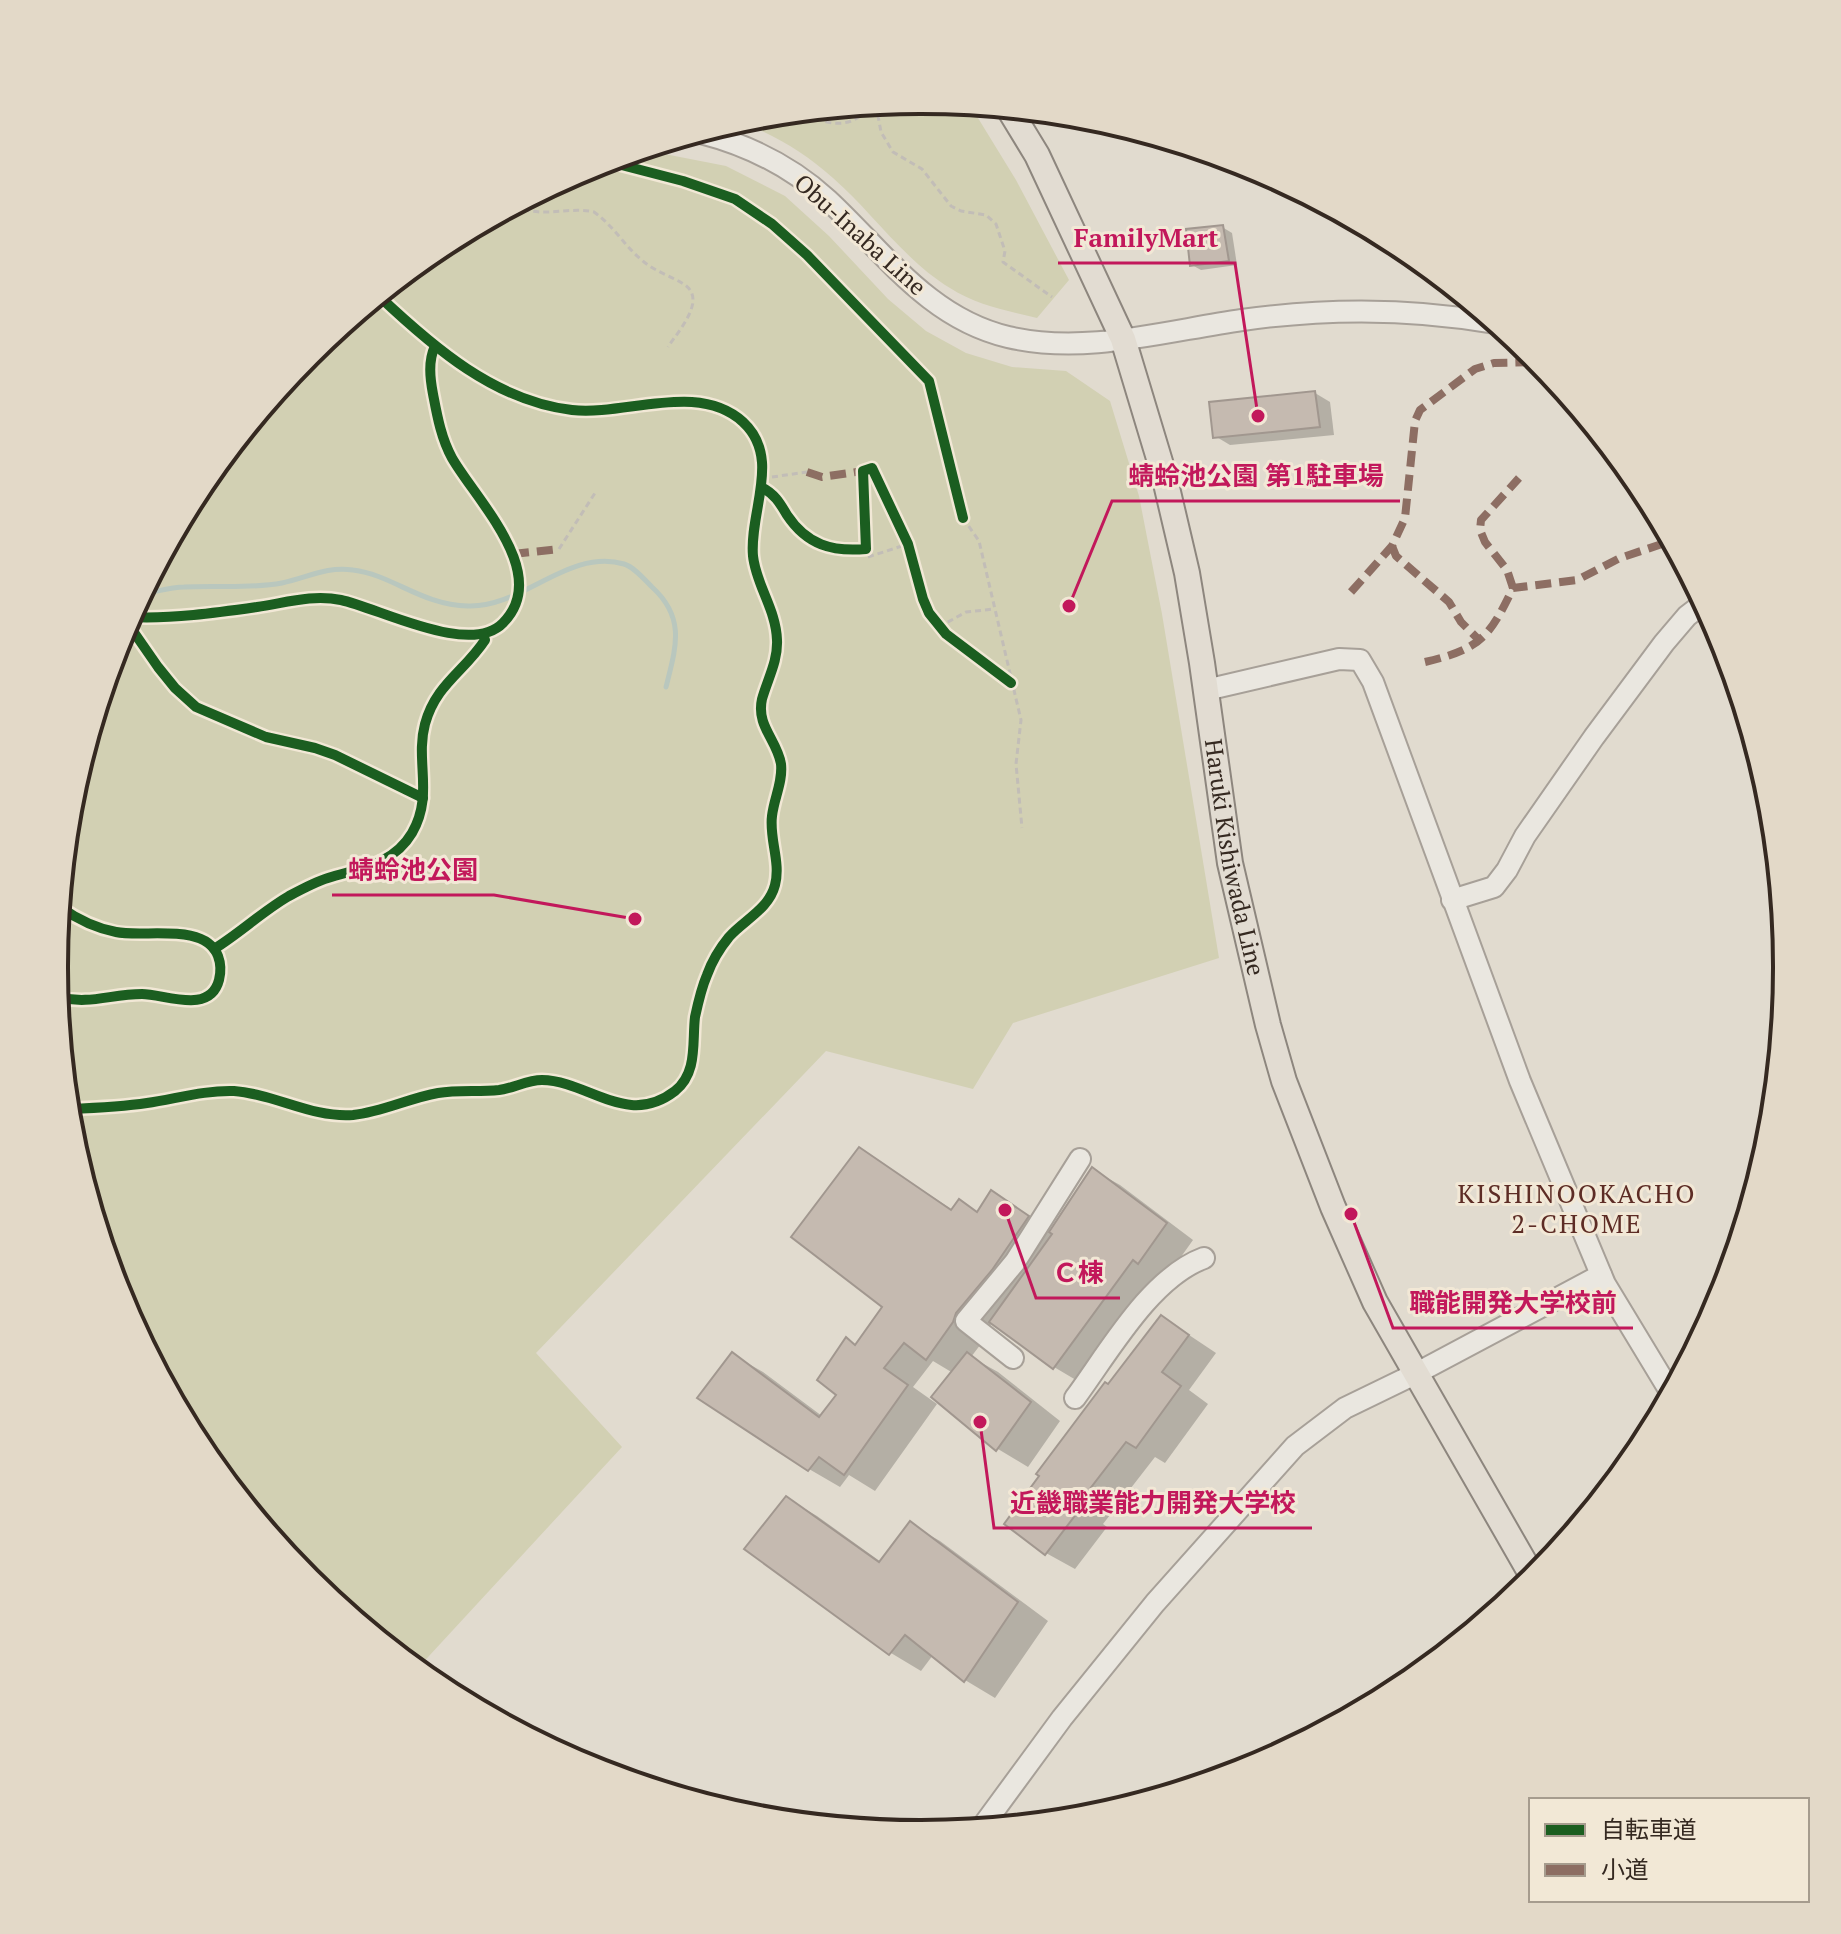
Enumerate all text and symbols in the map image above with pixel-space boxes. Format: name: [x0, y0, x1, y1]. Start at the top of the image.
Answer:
street label: Obu-Inaba Line: [788, 166, 934, 302]
callout: FamilyMart: [1058, 213, 1235, 263]
text: FamilyMart: [1074, 220, 1219, 254]
callout: 蜻蛉池公園 第1駐車場: [1112, 451, 1400, 501]
text: 蜻蛉池公園 第1駐車場: [1128, 458, 1384, 492]
street label: Haruki Kishiwada Line: [1198, 737, 1273, 979]
callout: 蜻蛉池公園: [332, 845, 494, 895]
text: 蜻蛉池公園: [348, 852, 478, 886]
district label: KISHINOOKACHO 2-CHOME: [1458, 1176, 1696, 1240]
callout: Ｃ棟: [1036, 1248, 1120, 1298]
text: Ｃ棟: [1052, 1255, 1104, 1289]
callout: 職能開発大学校前: [1393, 1278, 1633, 1328]
text: 職能開発大学校前: [1409, 1285, 1617, 1319]
callout: 近畿職業能力開発大学校: [994, 1478, 1312, 1528]
text: 近畿職業能力開発大学校: [1010, 1485, 1296, 1519]
legend: [1529, 1798, 1809, 1902]
text: 自転車道: [1601, 1813, 1697, 1845]
text: 小道: [1601, 1853, 1649, 1885]

